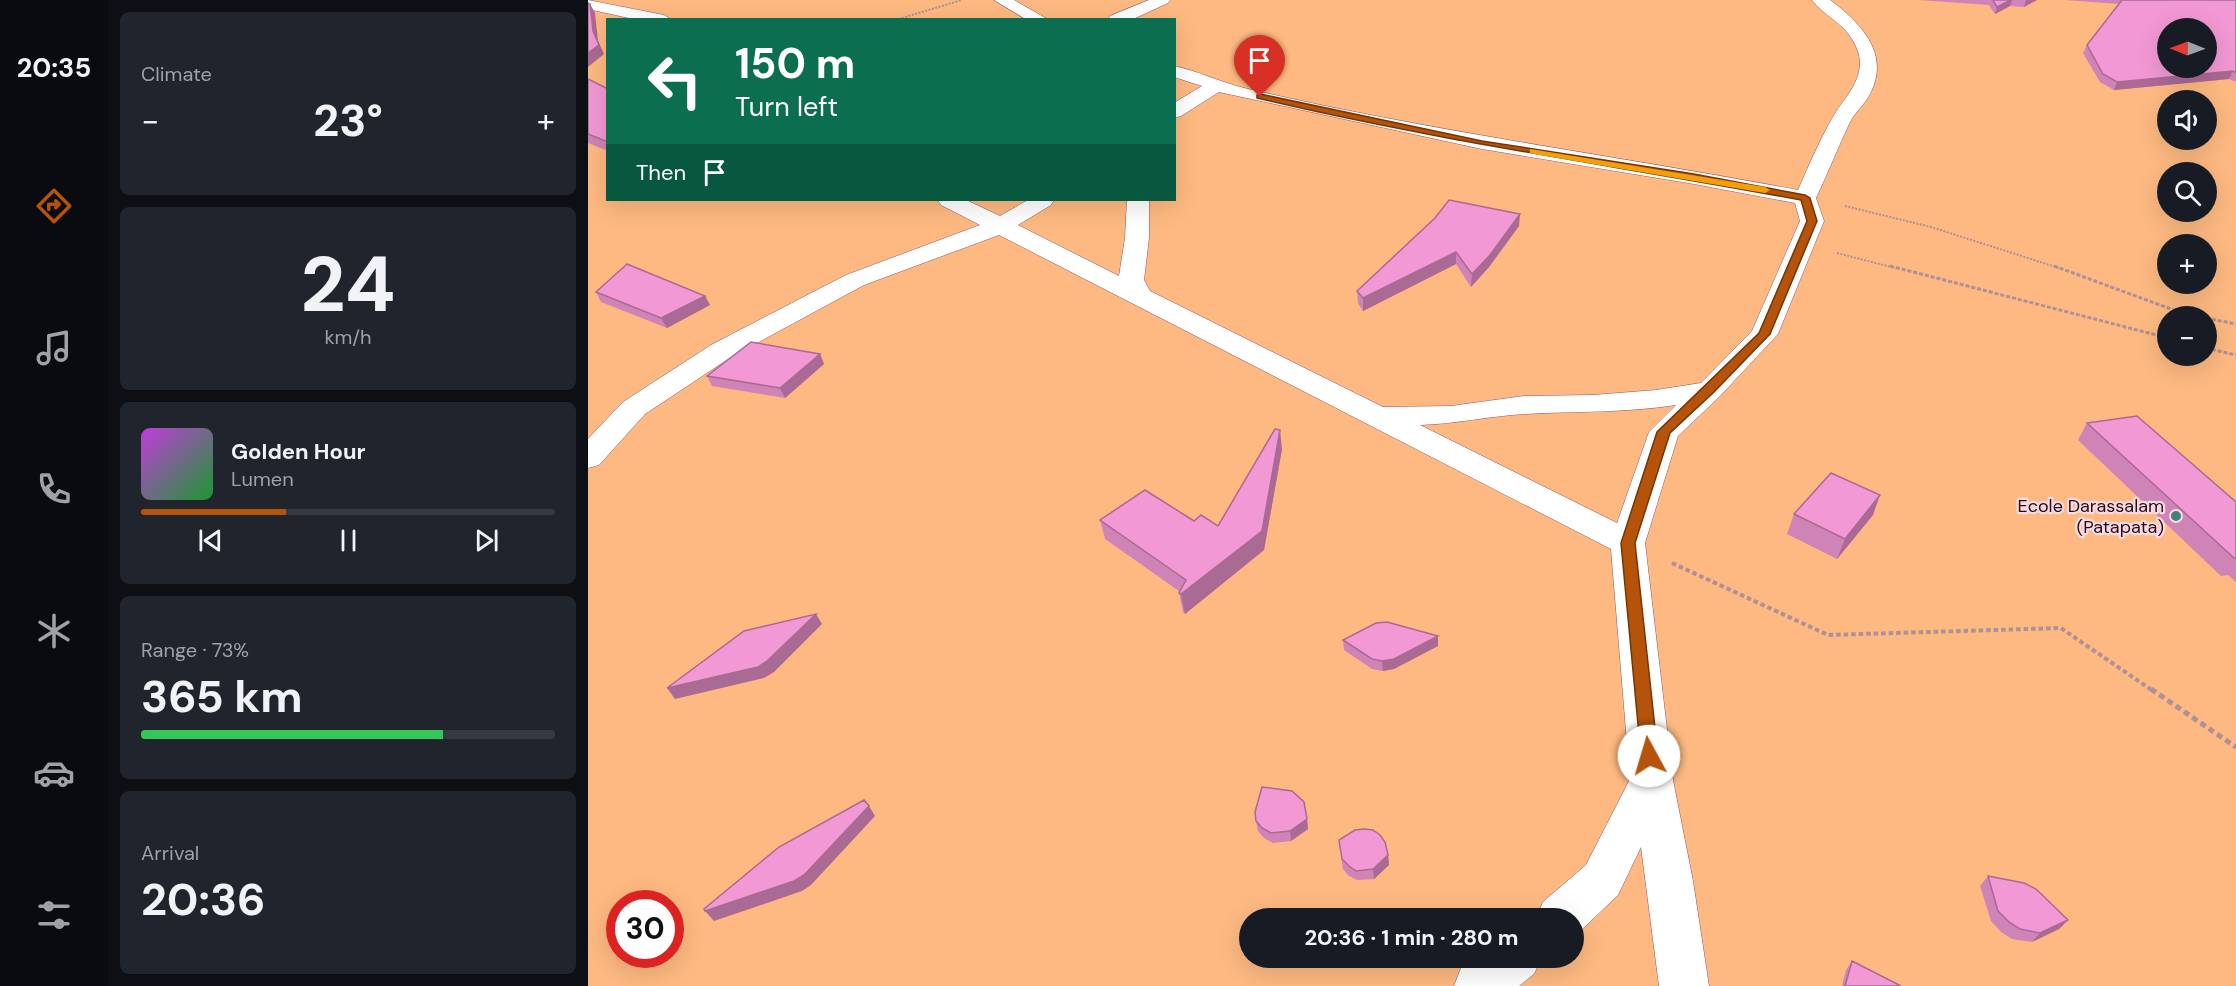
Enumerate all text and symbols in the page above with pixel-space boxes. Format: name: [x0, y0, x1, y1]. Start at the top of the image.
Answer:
north arrow: [2157, 18, 2217, 78]
map controls: [2157, 18, 2217, 366]
pin: [1234, 35, 1285, 97]
text: 150 m: [735, 36, 855, 91]
icon: left: [636, 42, 714, 120]
icon: arrive: [1243, 44, 1276, 77]
text: 20:35: [17, 50, 91, 85]
text: Climate: [141, 61, 212, 87]
text: Turn left: [735, 89, 838, 124]
button: sound: [2157, 90, 2217, 150]
text: 23°: [313, 91, 383, 150]
text: −: [141, 99, 159, 142]
text: +: [537, 99, 555, 142]
icon: arrive: [698, 156, 731, 189]
text: Then: [636, 158, 686, 187]
button: search: [2157, 162, 2217, 222]
icon: directions: [33, 185, 75, 227]
text: 24: [300, 234, 396, 335]
button: +: [2157, 234, 2217, 294]
button: −: [2157, 306, 2217, 366]
text: km/h: [324, 324, 372, 350]
icon: music: [33, 327, 75, 369]
text: Golden Hour: [231, 437, 366, 466]
text: Lumen: [231, 466, 294, 492]
icon: phone: [33, 468, 75, 510]
place label: Ecole Darassalam (Patapata): [2017, 494, 2164, 539]
marker: Ecole Darassalam (Patapata): [2169, 509, 2183, 523]
icon: previous: [194, 524, 227, 557]
icon: pause: [332, 524, 365, 557]
icon: next: [470, 524, 503, 557]
icon: climate: [33, 610, 75, 652]
text: Range · 73%: [141, 637, 249, 663]
text: 365 km: [141, 667, 303, 726]
position arrow: [1617, 724, 1681, 788]
icon: car: [33, 752, 75, 794]
text: Arrival: [141, 840, 199, 866]
text: 20:36: [141, 870, 266, 929]
speed limit sign: 30: [606, 890, 684, 968]
icon: filters: [33, 894, 75, 936]
text: 20:36 · 1 min · 280 m: [1305, 923, 1518, 952]

